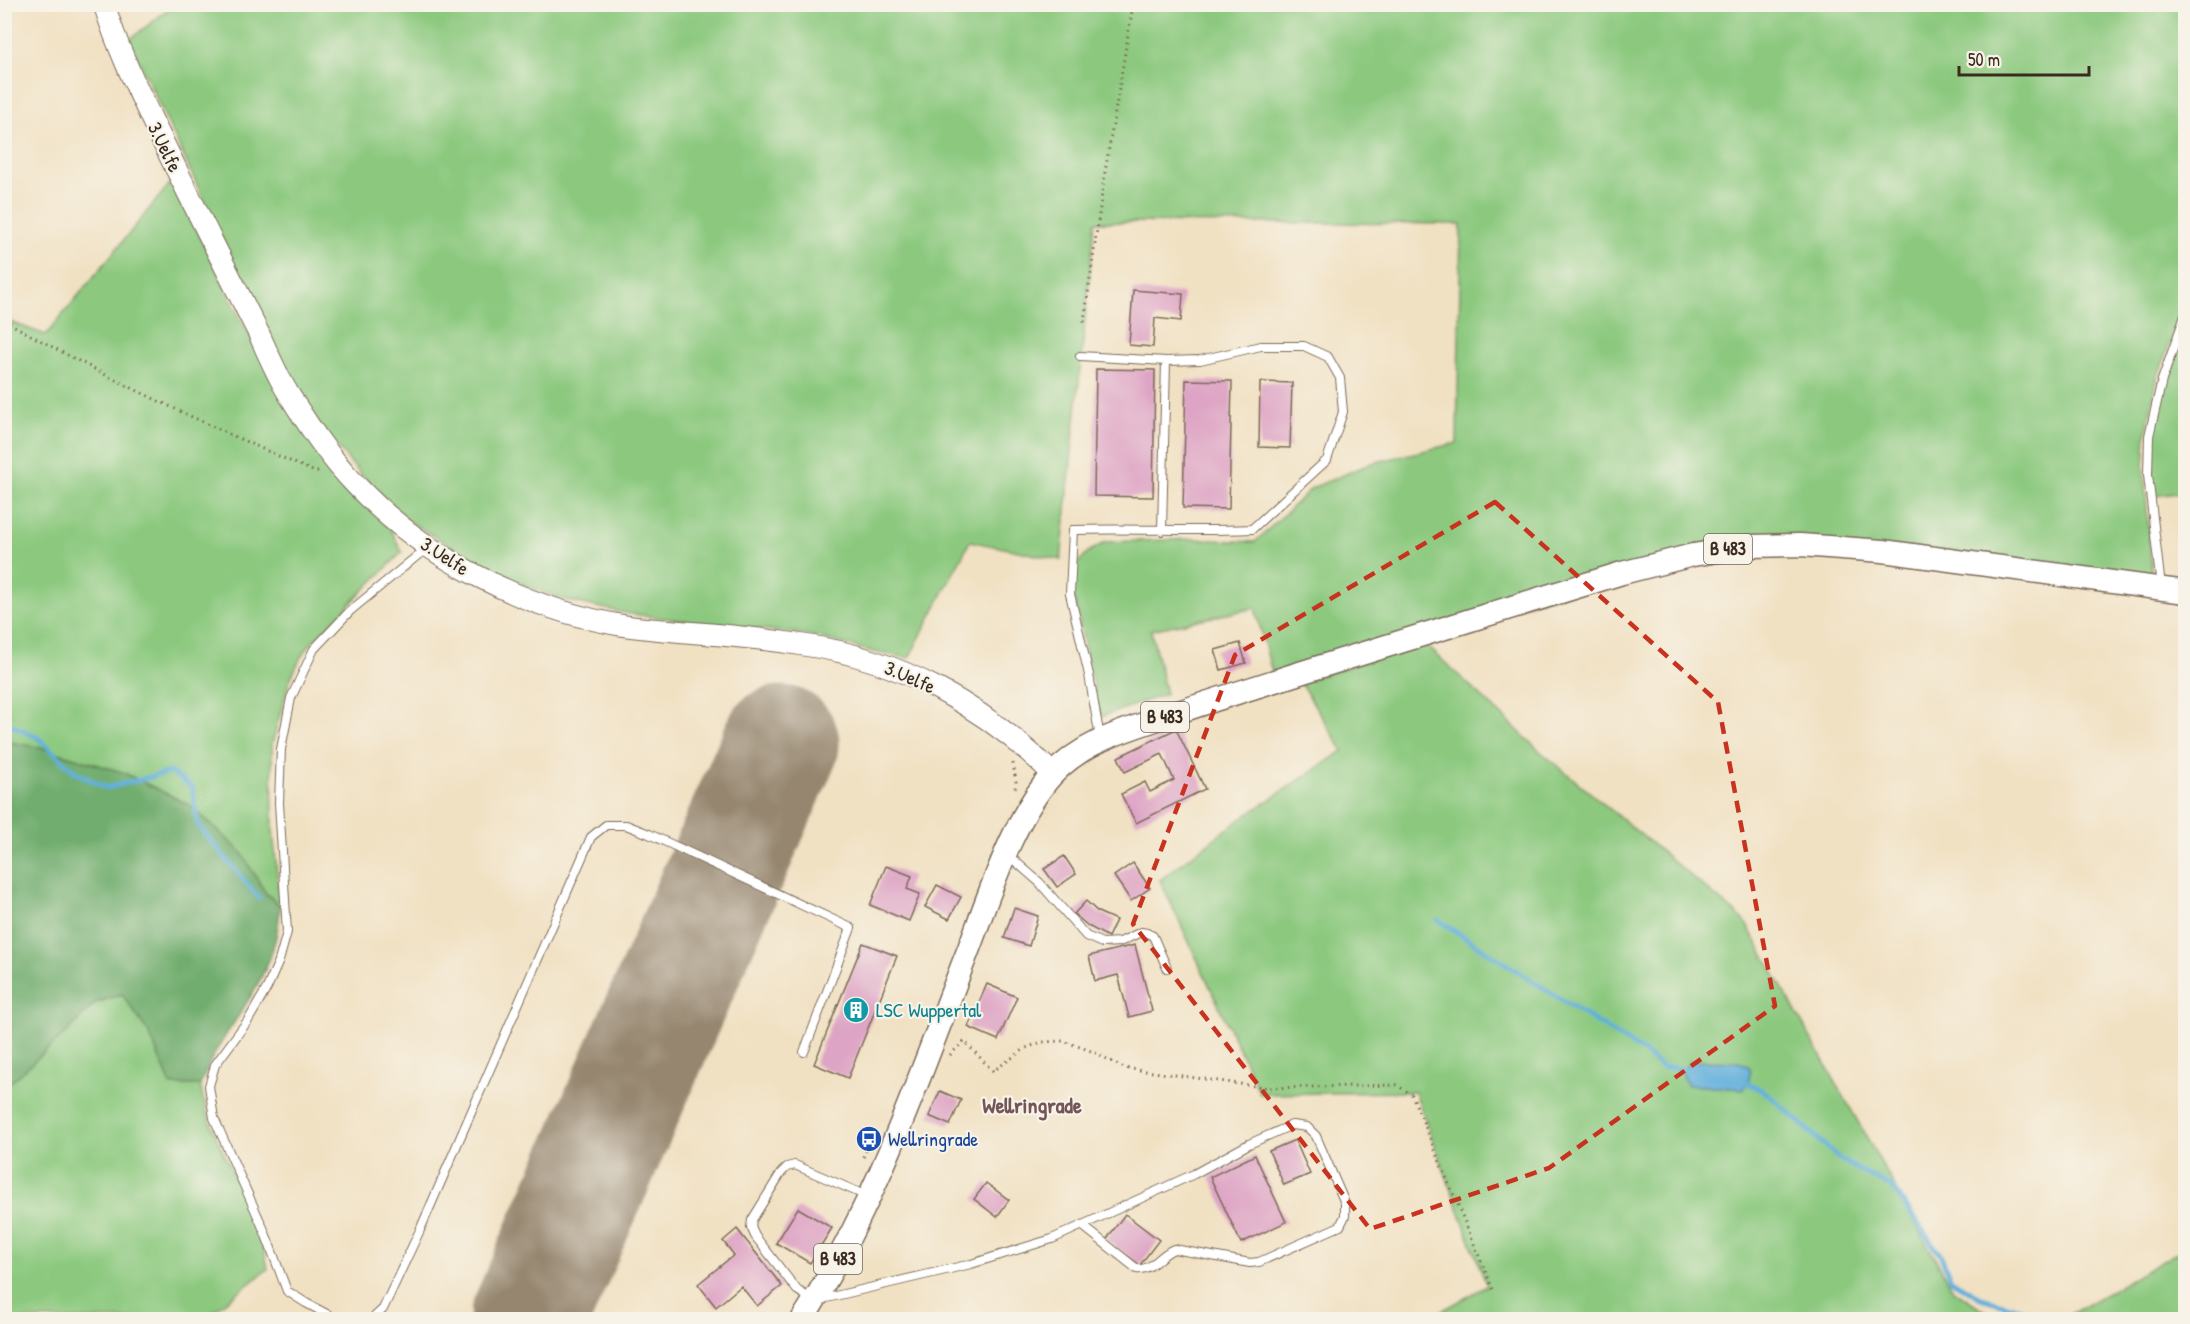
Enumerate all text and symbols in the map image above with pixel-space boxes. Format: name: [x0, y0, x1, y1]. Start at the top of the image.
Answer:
scale bar: [1959, 39, 2090, 77]
text: 50 m: [1968, 47, 2000, 72]
street label: 3.Uelfe: [142, 117, 189, 176]
street label: 3.Uelfe: [416, 530, 475, 581]
road number: B 483: [1704, 534, 1752, 564]
street label: 3.Uelfe: [881, 653, 940, 700]
road number: B 483: [1141, 702, 1189, 732]
building icon: LSC Wuppertal: [841, 995, 871, 1025]
place label: LSC Wuppertal: [876, 996, 982, 1023]
district label: Wellringrade: [982, 1090, 1082, 1121]
bus stop icon: Wellringrade: [854, 1124, 884, 1154]
place label: Wellringrade: [888, 1125, 978, 1152]
road number: B 483: [814, 1244, 862, 1274]

